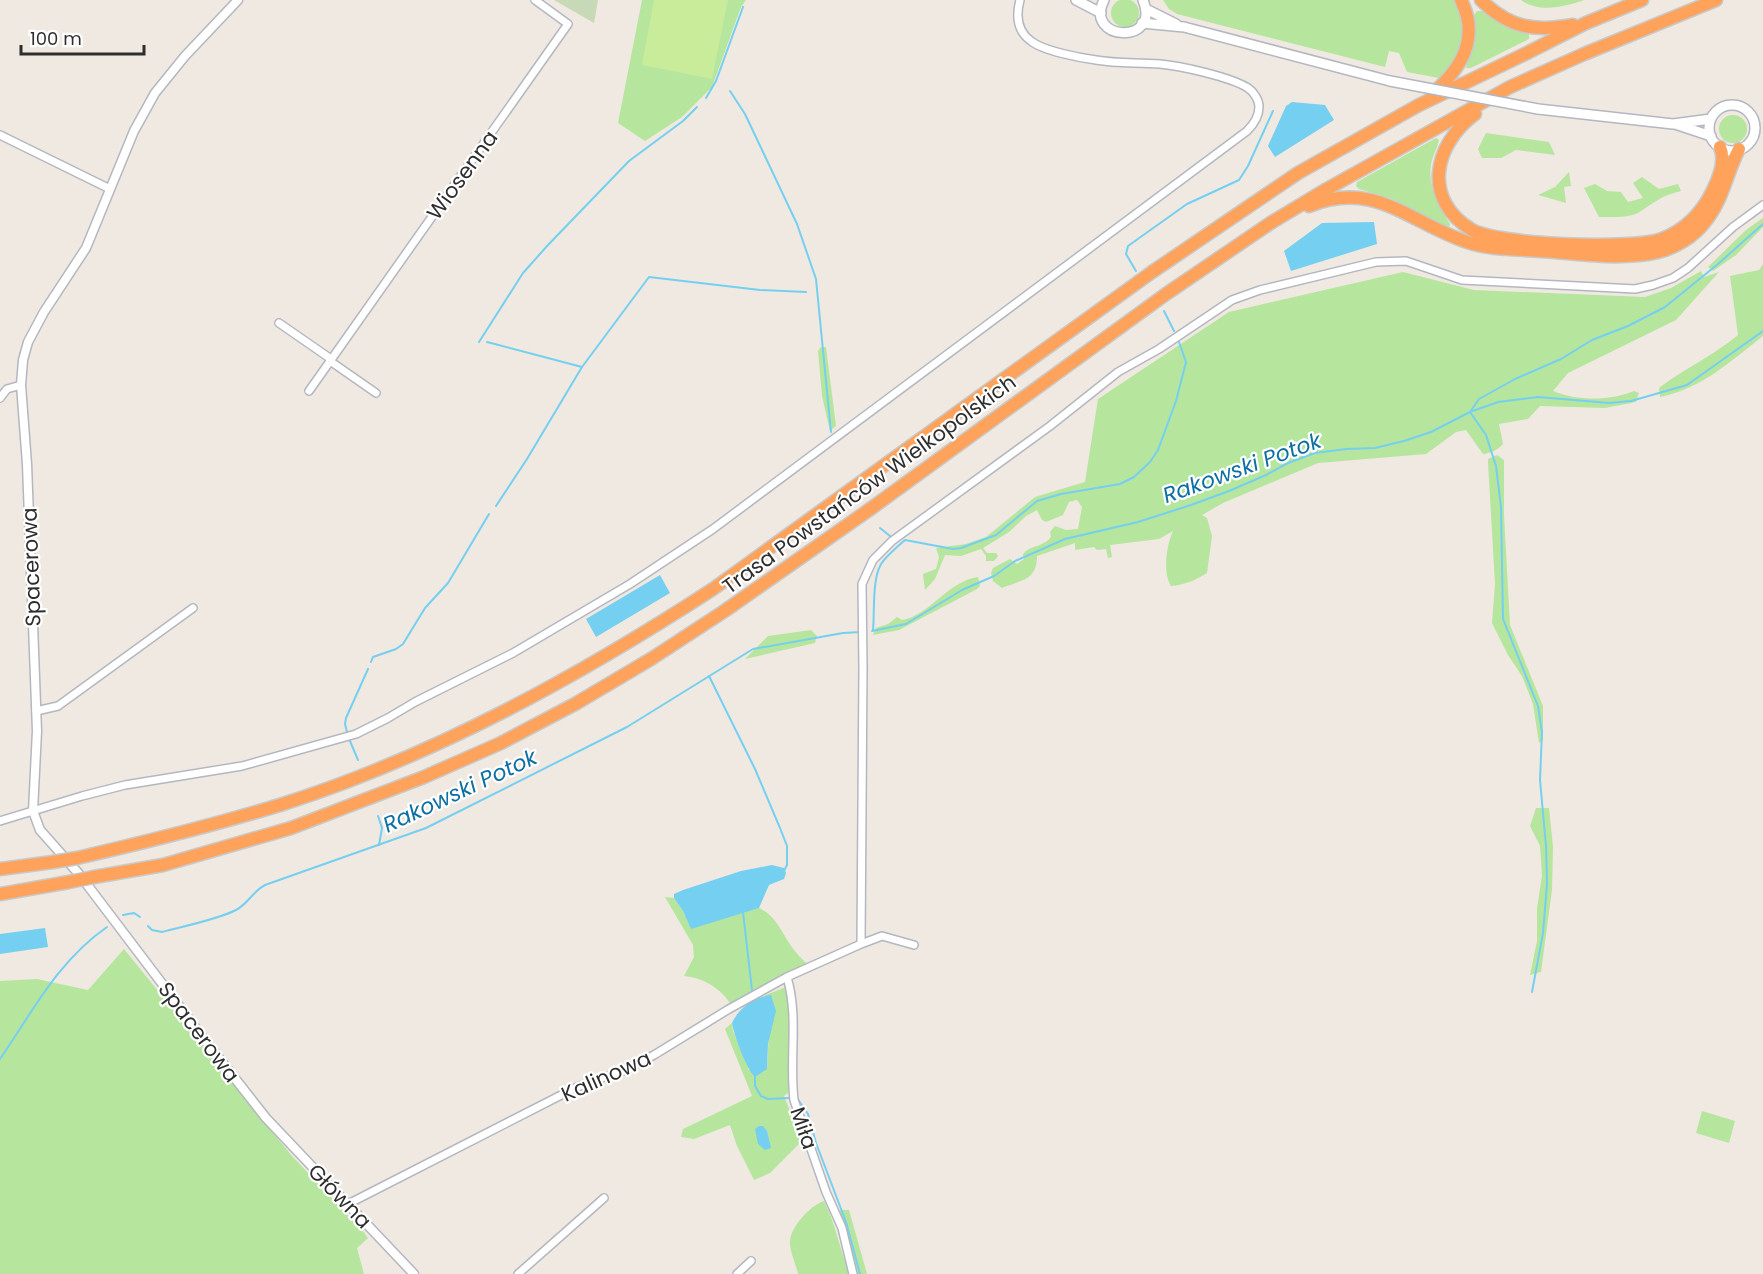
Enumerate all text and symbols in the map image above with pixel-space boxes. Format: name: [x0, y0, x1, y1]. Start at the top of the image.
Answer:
scale bar: [21, 18, 144, 56]
text: 100 m: [30, 26, 82, 51]
street label: Wiosenna: [420, 124, 504, 226]
street label: Trasa Powstańców Wielkopolskich: [716, 368, 1022, 600]
water label: Rakowski Potok: [1158, 424, 1327, 511]
street label: Spacerowa: [14, 507, 48, 627]
water label: Rakowski Potok: [378, 741, 544, 840]
street label: Spacerowa: [152, 976, 246, 1088]
street label: Kalinowa: [557, 1043, 655, 1109]
street label: Miła: [783, 1103, 825, 1153]
street label: Główna: [302, 1157, 378, 1235]

